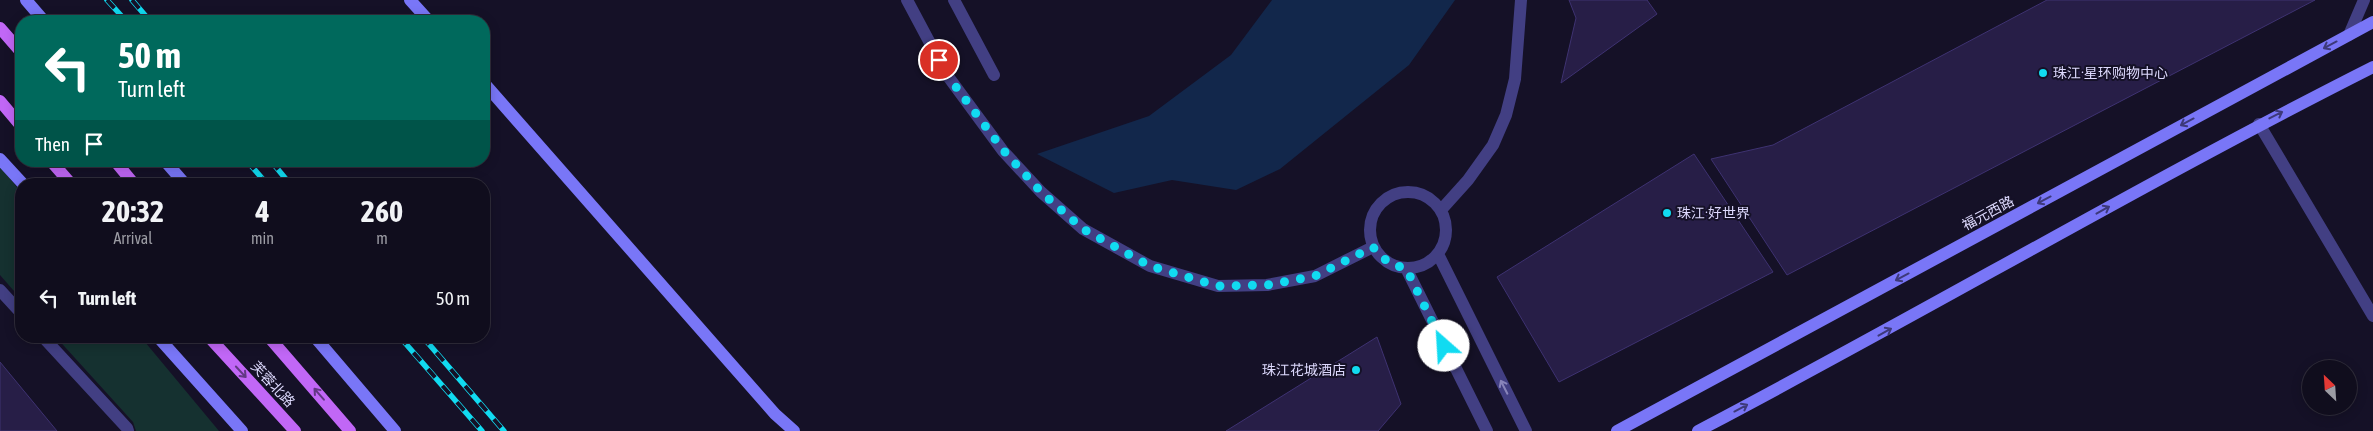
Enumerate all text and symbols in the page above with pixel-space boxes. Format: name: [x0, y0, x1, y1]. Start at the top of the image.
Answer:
icon: left: [35, 35, 100, 100]
text: 50 m: [118, 35, 181, 75]
pin: [918, 39, 960, 81]
one-way arrow: [2323, 41, 2338, 50]
icon: arrive: [925, 46, 953, 74]
place label: 珠江·星环购物中心: [2053, 65, 2168, 81]
marker: 珠江·星环购物中心: [2037, 67, 2049, 79]
text: Turn left: [118, 76, 185, 102]
one-way arrow: [2269, 110, 2284, 120]
one-way arrow: [2180, 117, 2195, 127]
icon: arrive: [80, 130, 108, 158]
text: Then: [35, 133, 70, 155]
street label: 福元西路: [1960, 193, 2016, 233]
text: 20:32: [102, 194, 164, 228]
text: 4: [255, 194, 270, 228]
text: 260: [361, 194, 403, 228]
one-way arrow: [2037, 195, 2052, 205]
place label: 珠江·好世界: [1677, 205, 1750, 221]
one-way arrow: [2096, 205, 2110, 215]
marker: 珠江·好世界: [1661, 207, 1673, 219]
text: Arrival: [113, 229, 153, 247]
text: min: [251, 229, 274, 247]
text: m: [376, 229, 388, 247]
one-way arrow: [1894, 272, 1909, 282]
icon: left: [35, 284, 63, 312]
text: Turn left: [78, 287, 136, 309]
text: 50 m: [436, 287, 470, 309]
position arrow: [1417, 319, 1469, 371]
one-way arrow: [1877, 326, 1891, 336]
street label: 芙蓉北路: [248, 358, 298, 410]
north arrow: [2302, 360, 2358, 415]
map controls: [2302, 360, 2357, 415]
place label: 珠江花城酒店: [1262, 362, 1346, 378]
marker: 珠江花城酒店: [1350, 364, 1362, 376]
one-way arrow: [235, 365, 247, 378]
one-way arrow: [1499, 380, 1509, 395]
one-way arrow: [313, 388, 324, 401]
one-way arrow: [1734, 403, 1749, 413]

